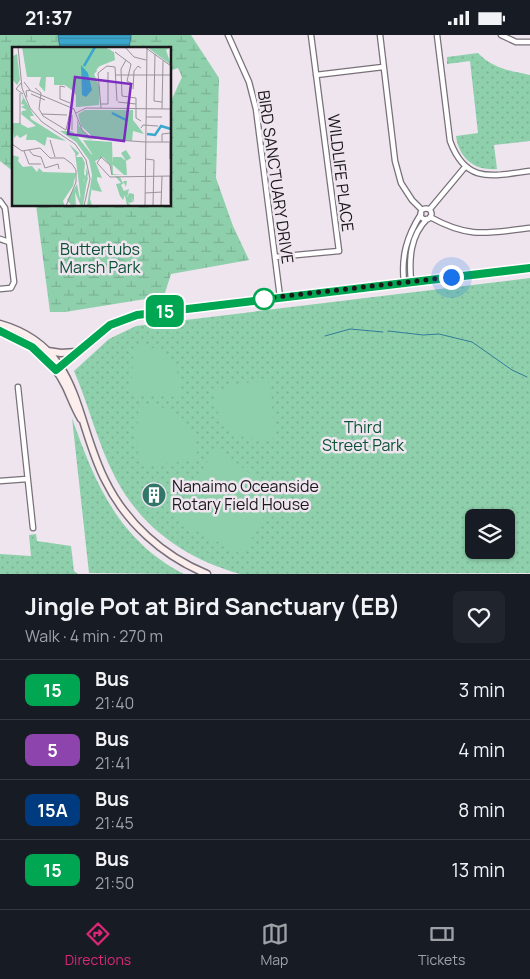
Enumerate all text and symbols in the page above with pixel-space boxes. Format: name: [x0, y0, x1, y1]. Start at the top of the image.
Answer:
text: 21:37: [25, 5, 72, 31]
inset map: [12, 47, 171, 206]
street label: BIRD SANCTUARY DRIVE: [253, 89, 299, 265]
street label: WILDLIFE PLACE: [323, 113, 359, 233]
park label: Buttertubs Marsh Park: [60, 238, 141, 278]
your location: [439, 265, 464, 290]
unlabelled marker: [253, 288, 275, 310]
line badge: 15: [142, 295, 188, 327]
text: 15: [156, 299, 174, 323]
park label: Third Street Park: [322, 416, 405, 456]
place label: Nanaimo Oceanside Rotary Field House: [172, 475, 319, 515]
building icon: Nanaimo Oceanside Rotary Field House: [141, 482, 167, 508]
map controls: [465, 509, 515, 559]
button: layers: [465, 509, 515, 559]
text: Jingle Pot at Bird Sanctuary (EB): [25, 589, 400, 622]
button: heart: [453, 591, 505, 643]
text: Walk · 4 min · 270 m: [25, 625, 163, 647]
text: Bus: [95, 666, 129, 692]
text: 3 min: [459, 677, 505, 703]
text: 15: [43, 678, 62, 702]
text: 21:40: [95, 692, 134, 714]
text: Bus: [95, 726, 129, 752]
text: 4 min: [458, 737, 505, 763]
text: 5: [47, 738, 58, 762]
text: 21:41: [95, 752, 131, 774]
text: Bus: [95, 786, 129, 812]
text: 8 min: [458, 797, 505, 823]
text: 15A: [37, 798, 68, 822]
text: 21:45: [95, 812, 134, 834]
text: Bus: [95, 846, 129, 872]
text: 13 min: [451, 857, 505, 883]
text: 15: [43, 858, 62, 882]
text: 21:50: [95, 872, 134, 894]
tab: Directions: [65, 920, 131, 969]
tab: Map: [261, 920, 289, 969]
tab: Tickets: [418, 920, 465, 969]

